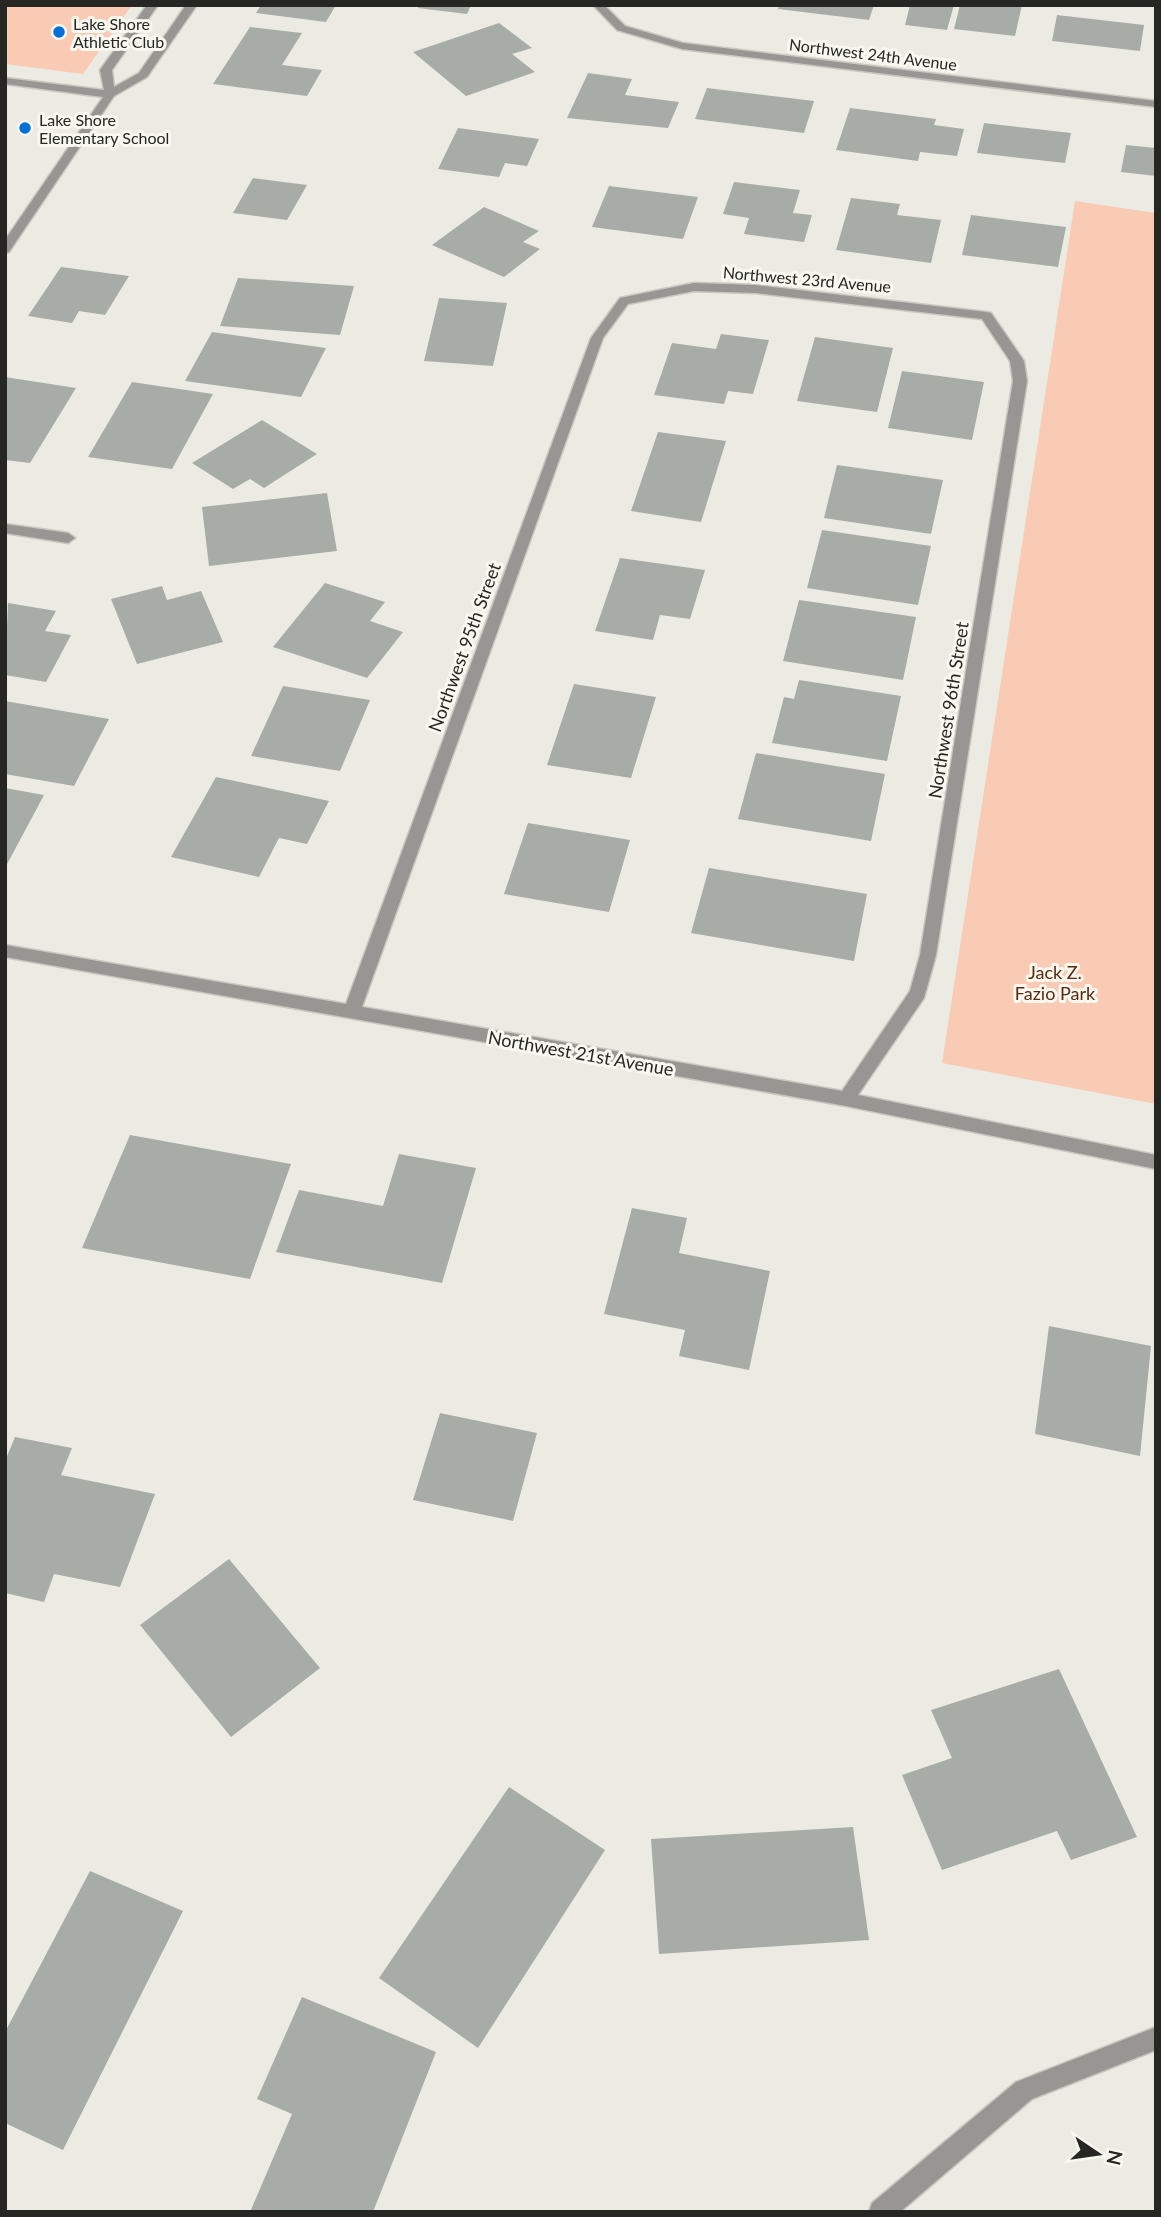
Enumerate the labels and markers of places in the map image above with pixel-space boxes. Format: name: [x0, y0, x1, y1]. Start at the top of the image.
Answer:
place label: Lake Shore Athletic Club: [73, 14, 164, 51]
marker: Lake Shore Athletic Club: [51, 24, 67, 40]
place label: Lake Shore Elementary School: [39, 110, 169, 147]
marker: Lake Shore Elementary School: [17, 120, 33, 136]

